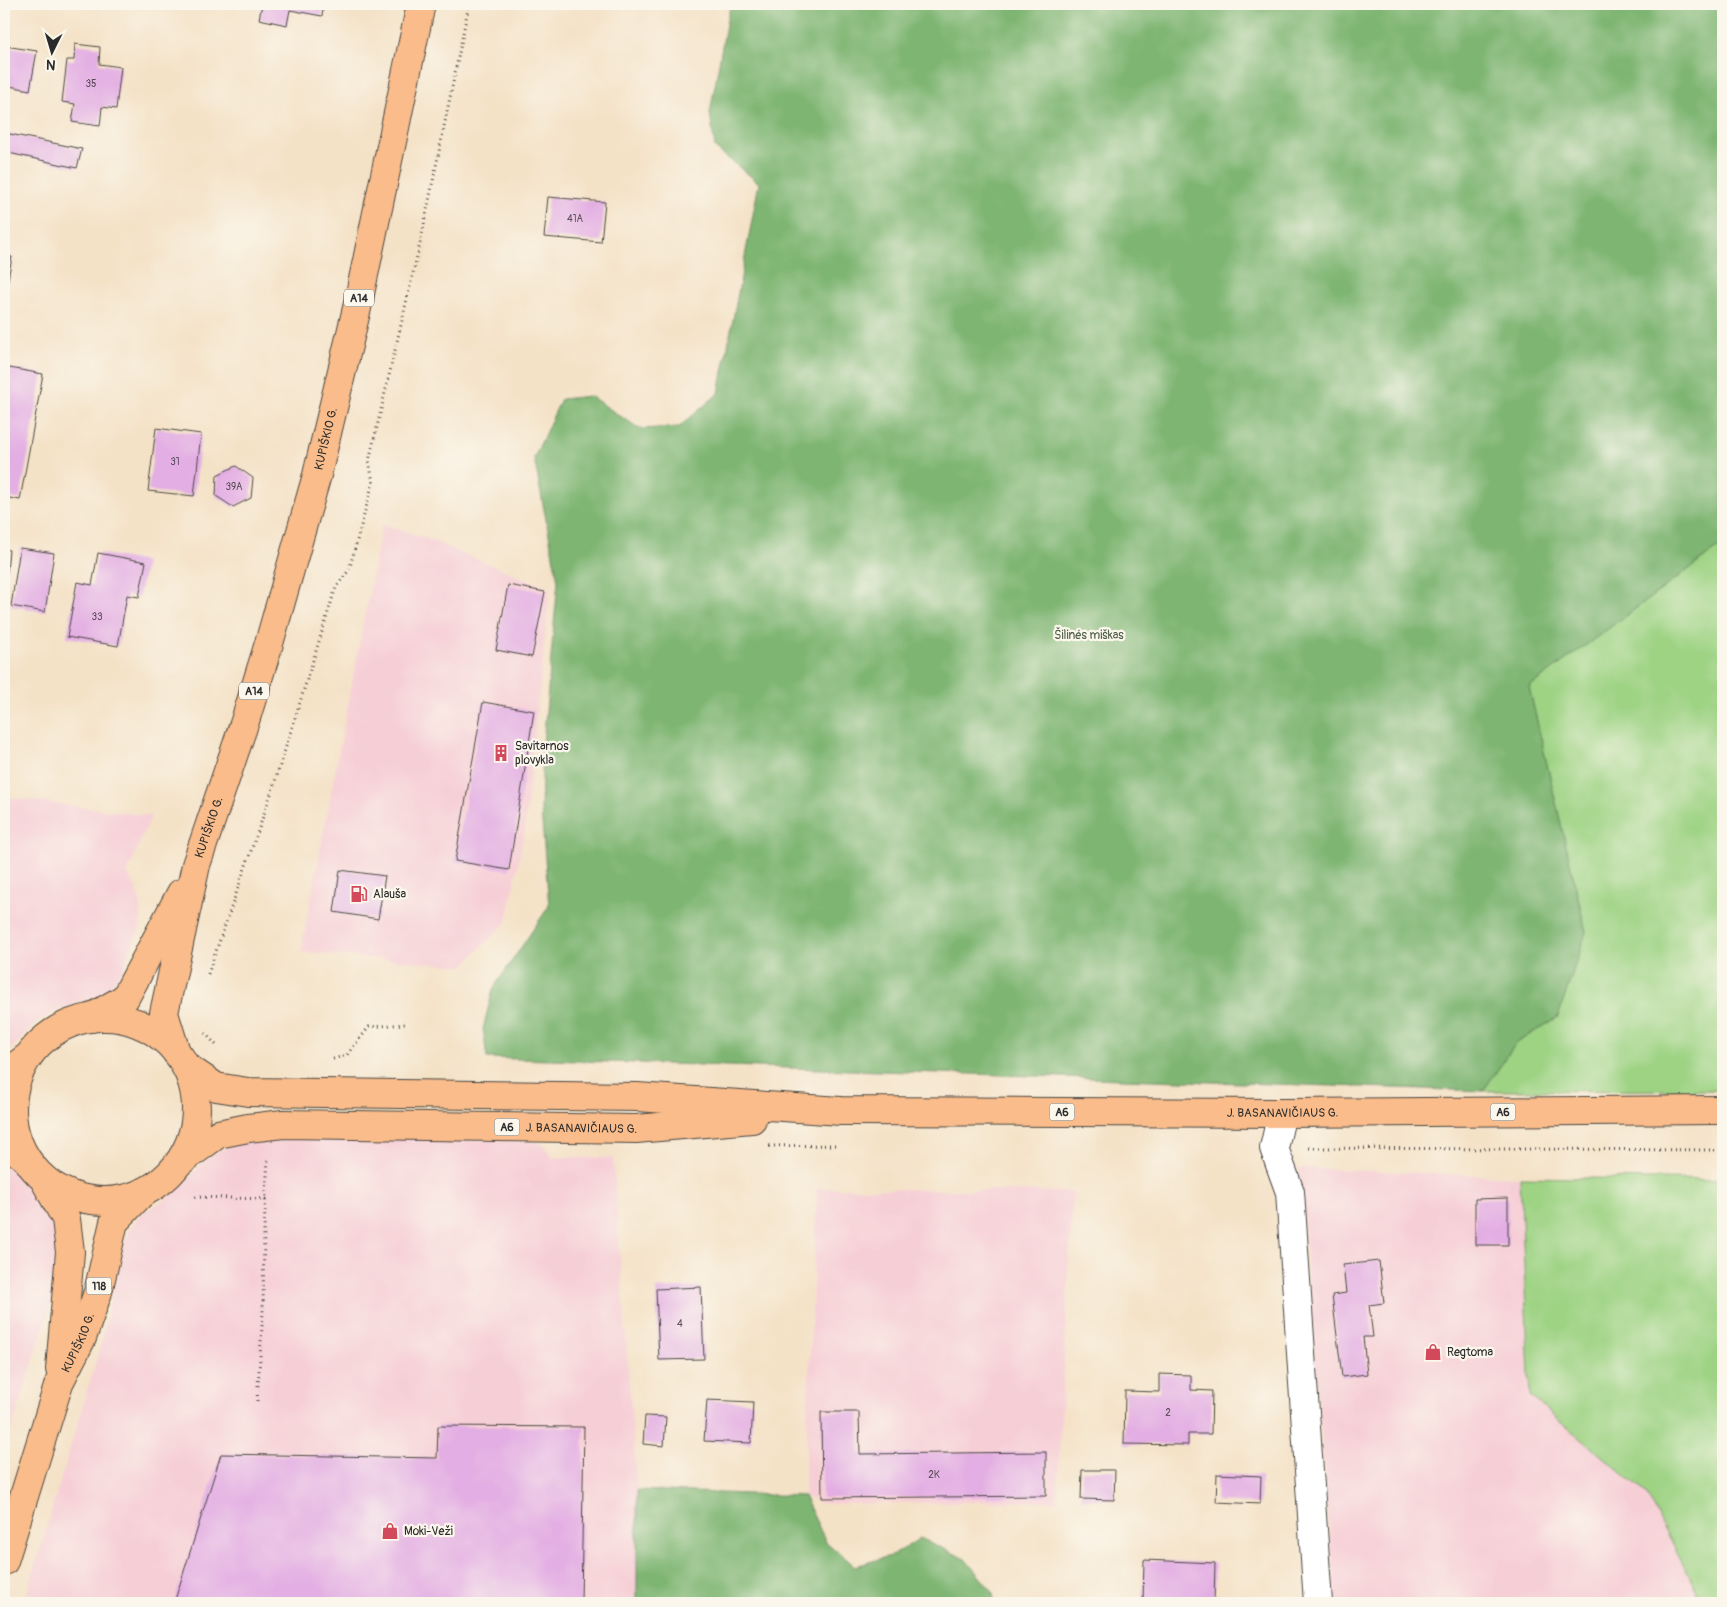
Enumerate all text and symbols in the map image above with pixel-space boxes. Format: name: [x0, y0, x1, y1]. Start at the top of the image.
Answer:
north arrow: [28, 28, 78, 78]
text: N: [45, 56, 56, 73]
house number: 35: [86, 78, 97, 90]
house number: 41A: [567, 213, 584, 225]
road number: A14: [344, 290, 374, 306]
street label: KUPIŠKIO G.: [311, 406, 340, 471]
house number: 31: [170, 456, 180, 468]
house number: 39A: [225, 481, 243, 493]
house number: 33: [91, 611, 103, 623]
park label: Šilinės miškas: [1054, 627, 1124, 643]
road number: A14: [239, 682, 269, 699]
place label: Savitarnos plovykla: [515, 739, 569, 768]
building icon: Savitarnos plovykla: [491, 743, 511, 763]
street label: KUPIŠKIO G.: [191, 795, 226, 860]
fuel station icon: Alauša: [349, 884, 369, 904]
place label: Alauša: [373, 887, 406, 902]
road number: A6: [1050, 1104, 1074, 1120]
street label: J. BASANAVIČIAUS G.: [1227, 1104, 1339, 1121]
road number: A6: [1490, 1104, 1516, 1120]
road number: A6: [494, 1118, 520, 1136]
street label: J. BASANAVIČIAUS G.: [525, 1120, 637, 1137]
road number: 118: [86, 1278, 112, 1294]
street label: KUPIŠKIO G.: [58, 1311, 98, 1375]
house number: 4: [677, 1318, 683, 1330]
shop icon: Regtoma: [1423, 1342, 1443, 1362]
place label: Regtoma: [1447, 1345, 1493, 1360]
house number: 2: [1165, 1407, 1171, 1419]
house number: 2K: [928, 1469, 940, 1481]
shop icon: Moki-Veži: [380, 1521, 400, 1541]
place label: Moki-Veži: [404, 1524, 453, 1539]

